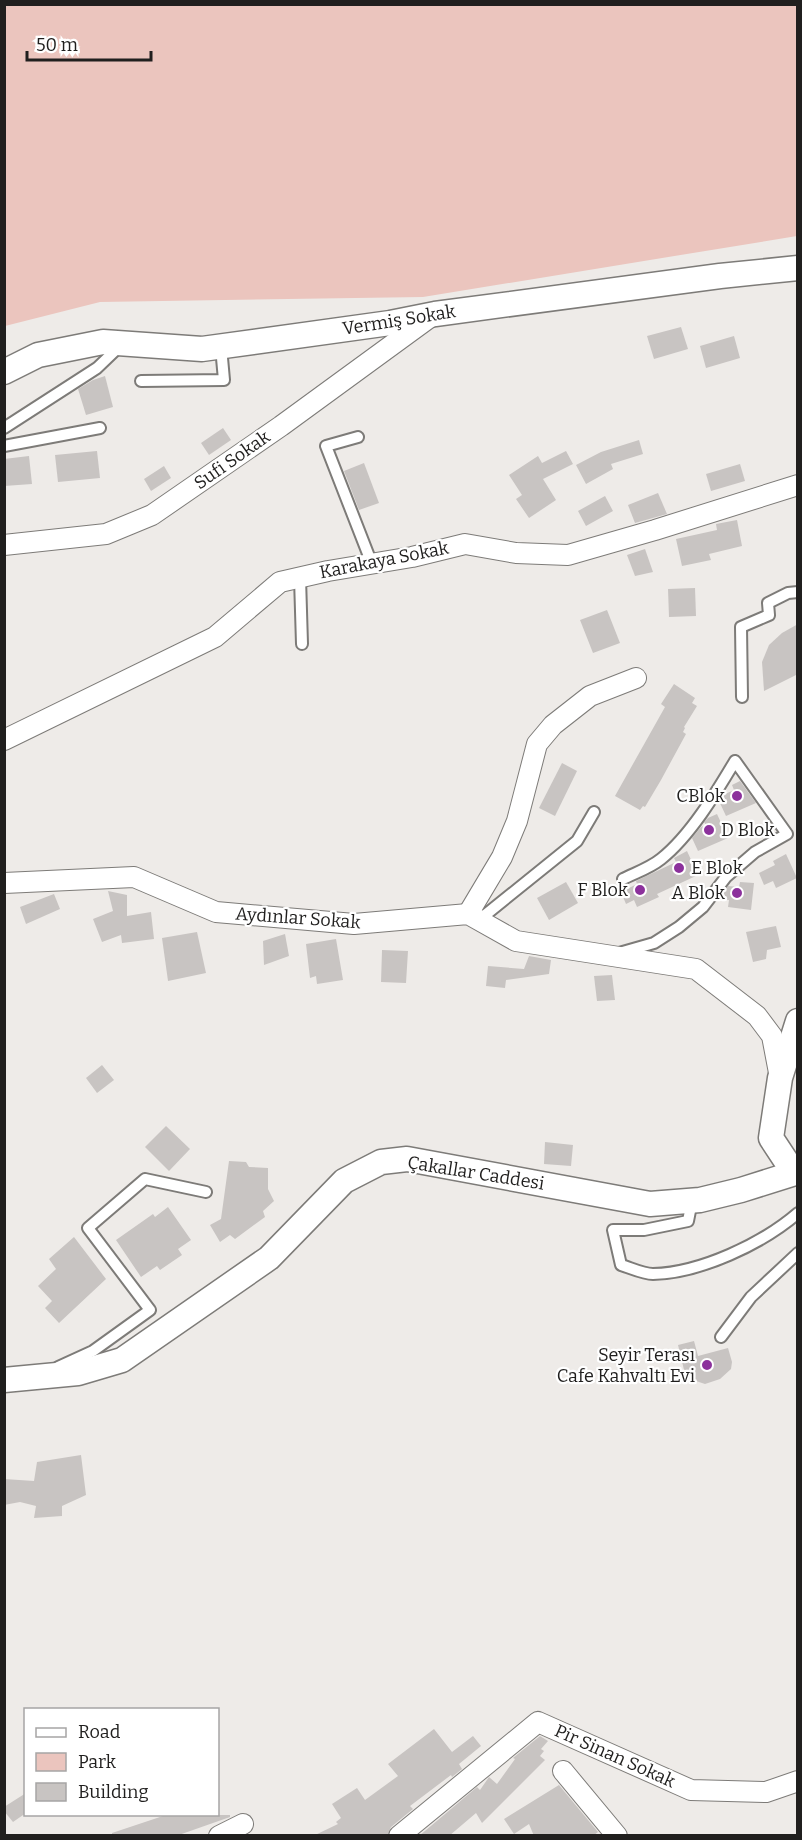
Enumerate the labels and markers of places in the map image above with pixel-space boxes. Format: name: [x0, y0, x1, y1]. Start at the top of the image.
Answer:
place label: CBlok: [676, 785, 726, 807]
marker: CBlok: [730, 789, 744, 803]
place label: D Blok: [721, 819, 775, 841]
marker: D Blok: [702, 823, 716, 837]
place label: E Blok: [691, 857, 744, 879]
marker: E Blok: [672, 861, 686, 875]
place label: F Blok: [577, 879, 629, 901]
place label: A Blok: [672, 882, 726, 904]
marker: F Blok: [633, 883, 647, 897]
marker: A Blok: [730, 886, 744, 900]
place label: Seyir Terası Cafe Kahvaltı Evi: [557, 1344, 695, 1387]
marker: Seyir Terası Cafe Kahvaltı Evi: [700, 1358, 714, 1372]

